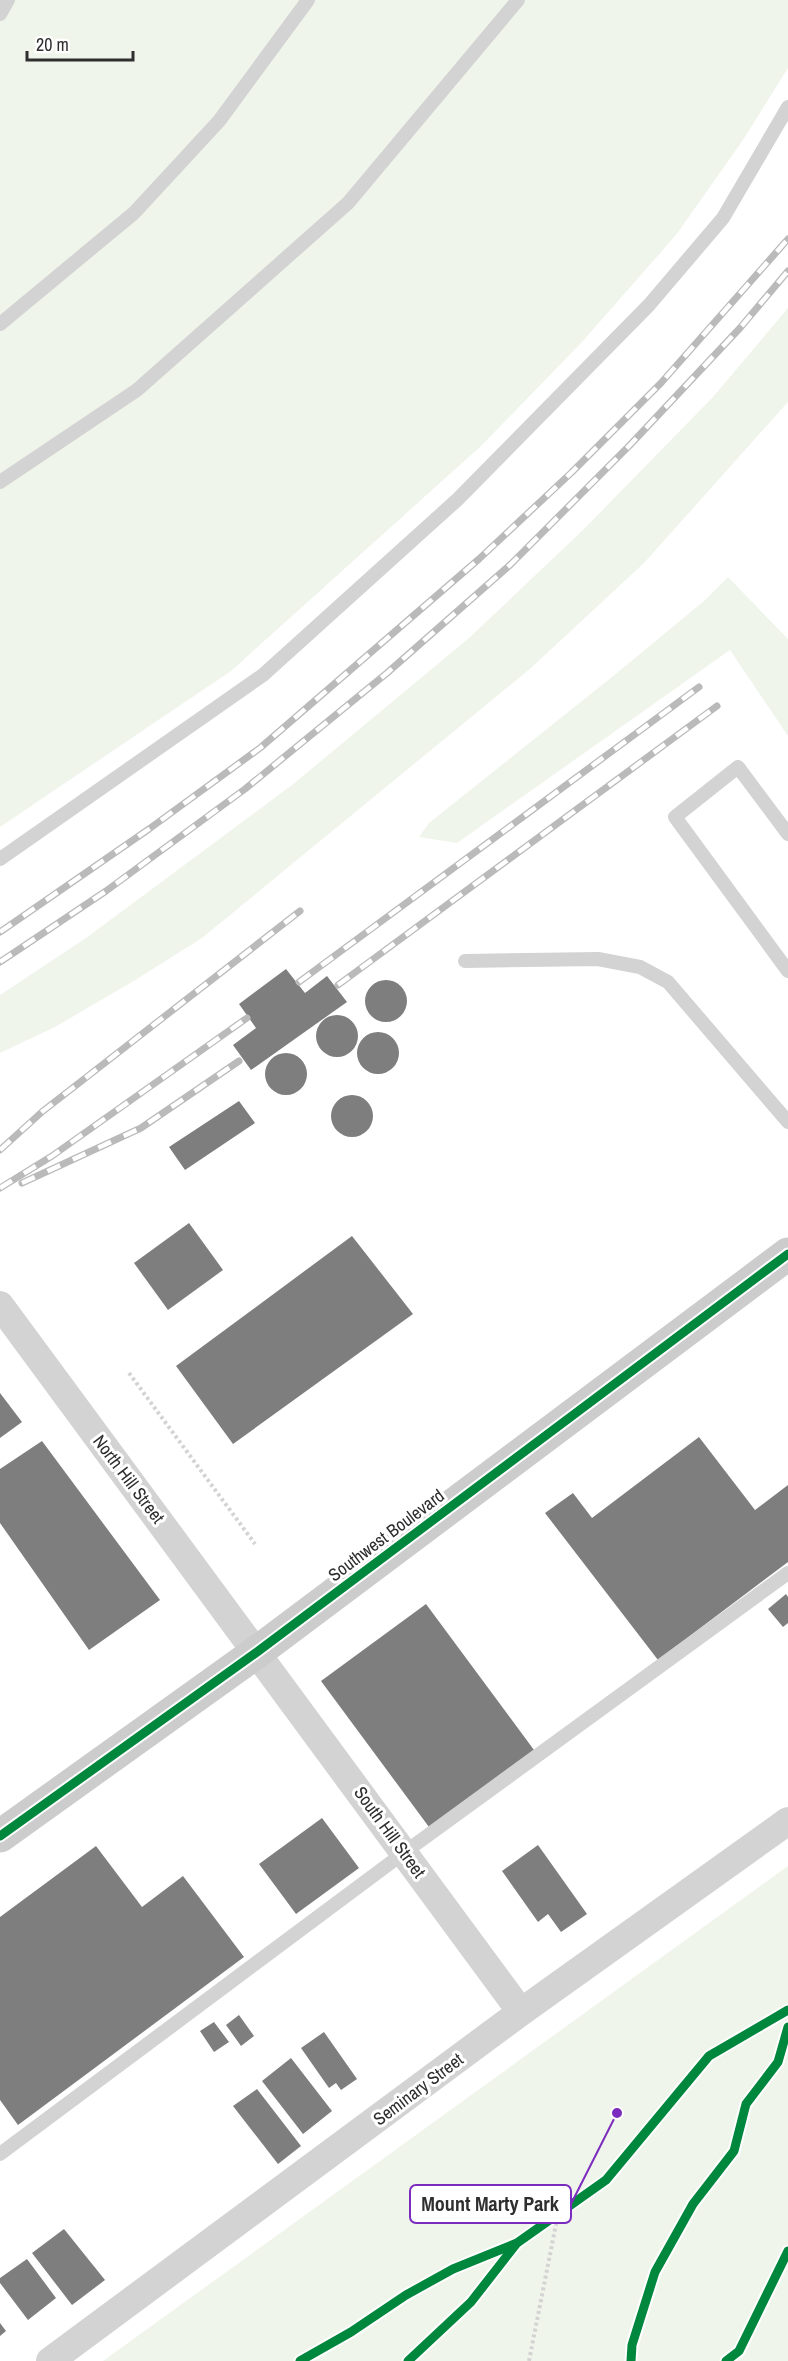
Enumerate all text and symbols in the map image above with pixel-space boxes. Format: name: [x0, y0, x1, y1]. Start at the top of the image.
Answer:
scale bar: [27, 24, 134, 62]
text: 20 m: [36, 32, 69, 57]
street label: North Hill Street: [87, 1430, 171, 1528]
street label: Southwest Boulevard: [323, 1483, 449, 1587]
street label: South Hill Street: [348, 1781, 432, 1883]
street label: Seminary Street: [368, 2047, 468, 2131]
callout: Mount Marty Park: [410, 2185, 571, 2223]
text: Mount Marty Park: [421, 2190, 560, 2217]

